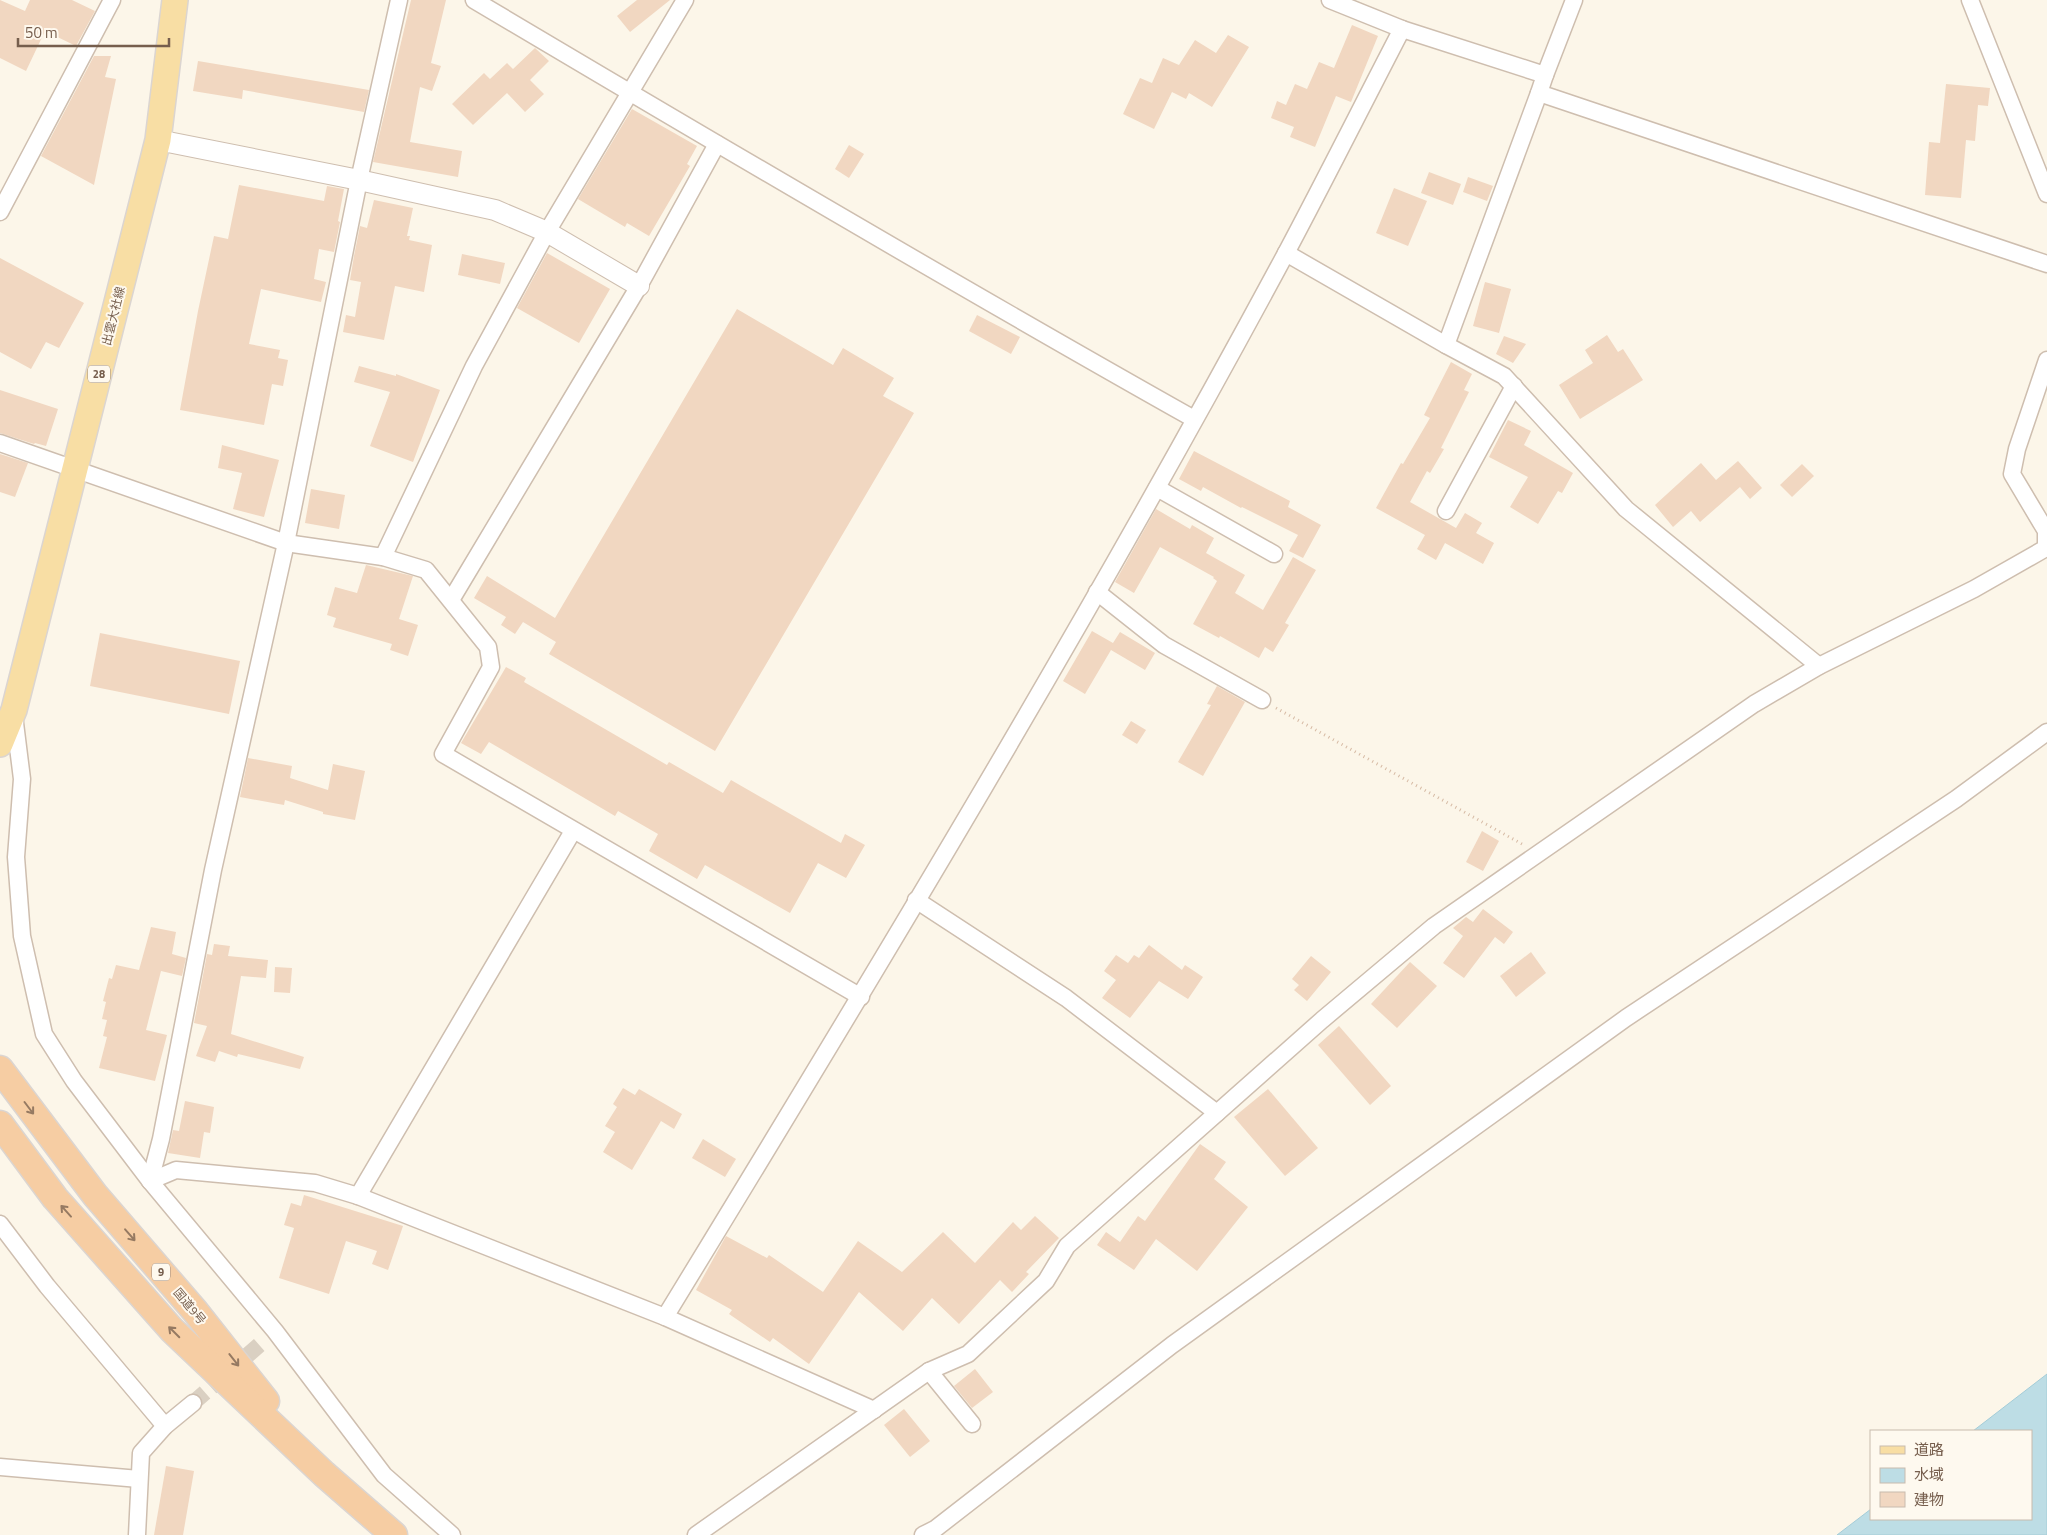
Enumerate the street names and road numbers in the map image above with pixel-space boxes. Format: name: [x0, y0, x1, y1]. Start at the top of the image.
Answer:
street label: 出雲大社線: [97, 285, 129, 347]
road number: 28: [88, 366, 110, 382]
road number: 9: [152, 1264, 170, 1280]
street label: 国道9号: [169, 1284, 211, 1328]

